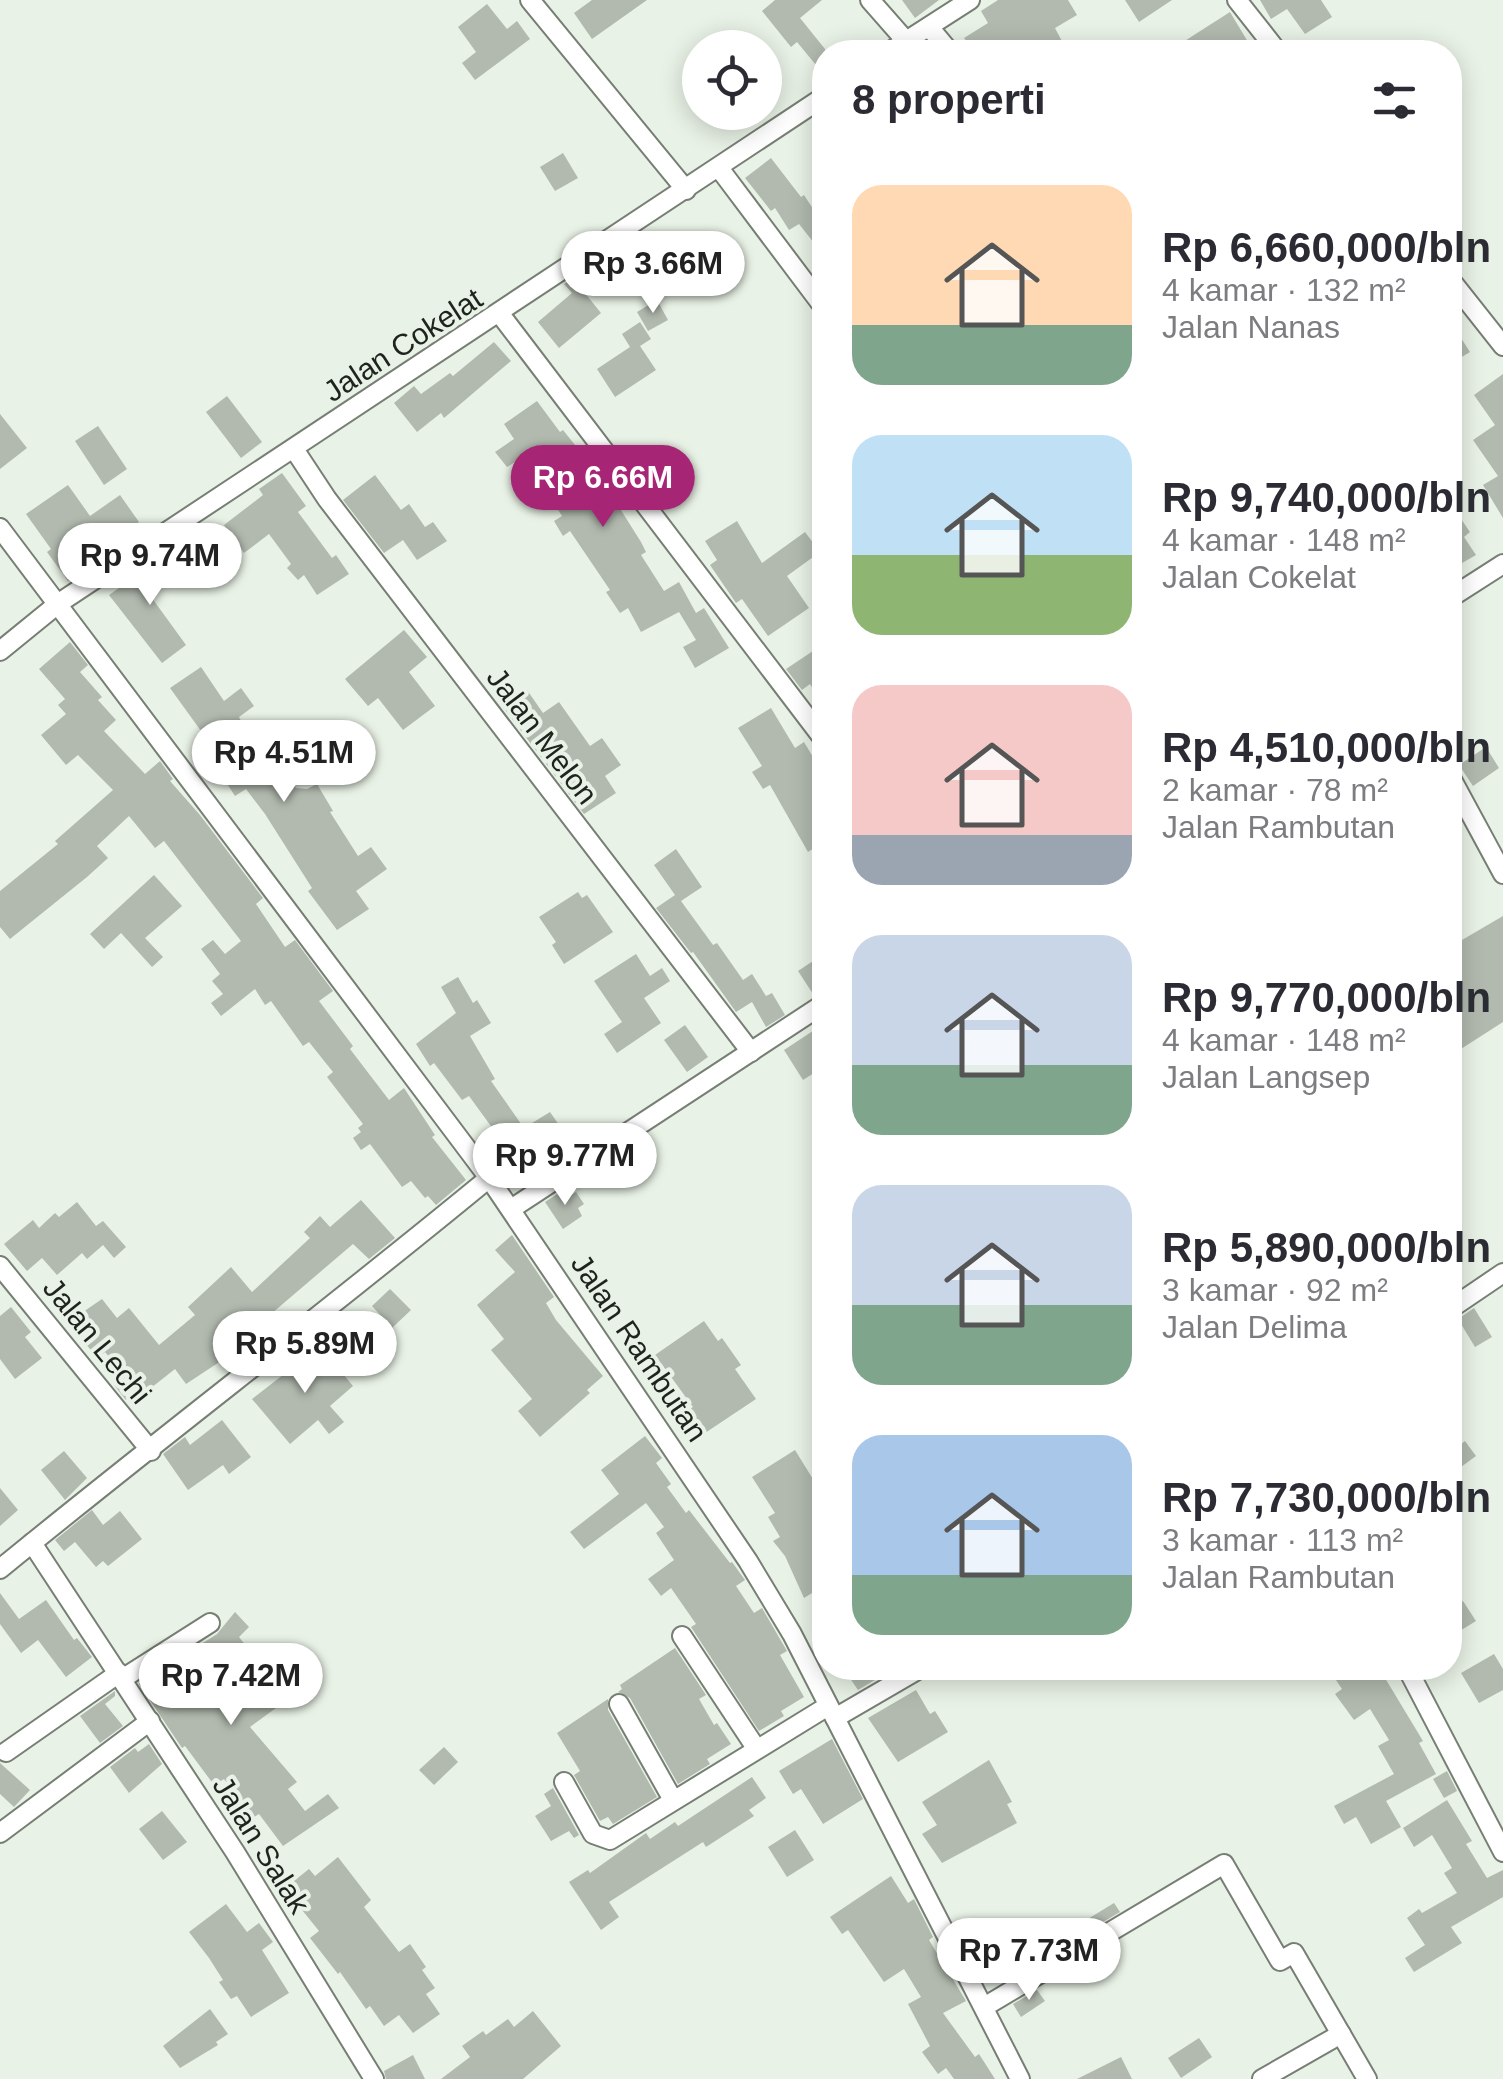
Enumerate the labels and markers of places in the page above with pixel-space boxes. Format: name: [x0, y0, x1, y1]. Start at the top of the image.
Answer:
pin: Rp 3.66M: [550, 231, 756, 316]
pin: Rp 6.66M: [500, 445, 706, 530]
pin: Rp 9.74M: [47, 523, 253, 608]
pin: Rp 4.51M: [181, 720, 387, 805]
pin: Rp 9.77M: [462, 1123, 668, 1208]
pin: Rp 5.89M: [202, 1311, 408, 1396]
pin: Rp 7.42M: [128, 1643, 334, 1728]
pin: Rp 7.73M: [926, 1918, 1132, 2003]

